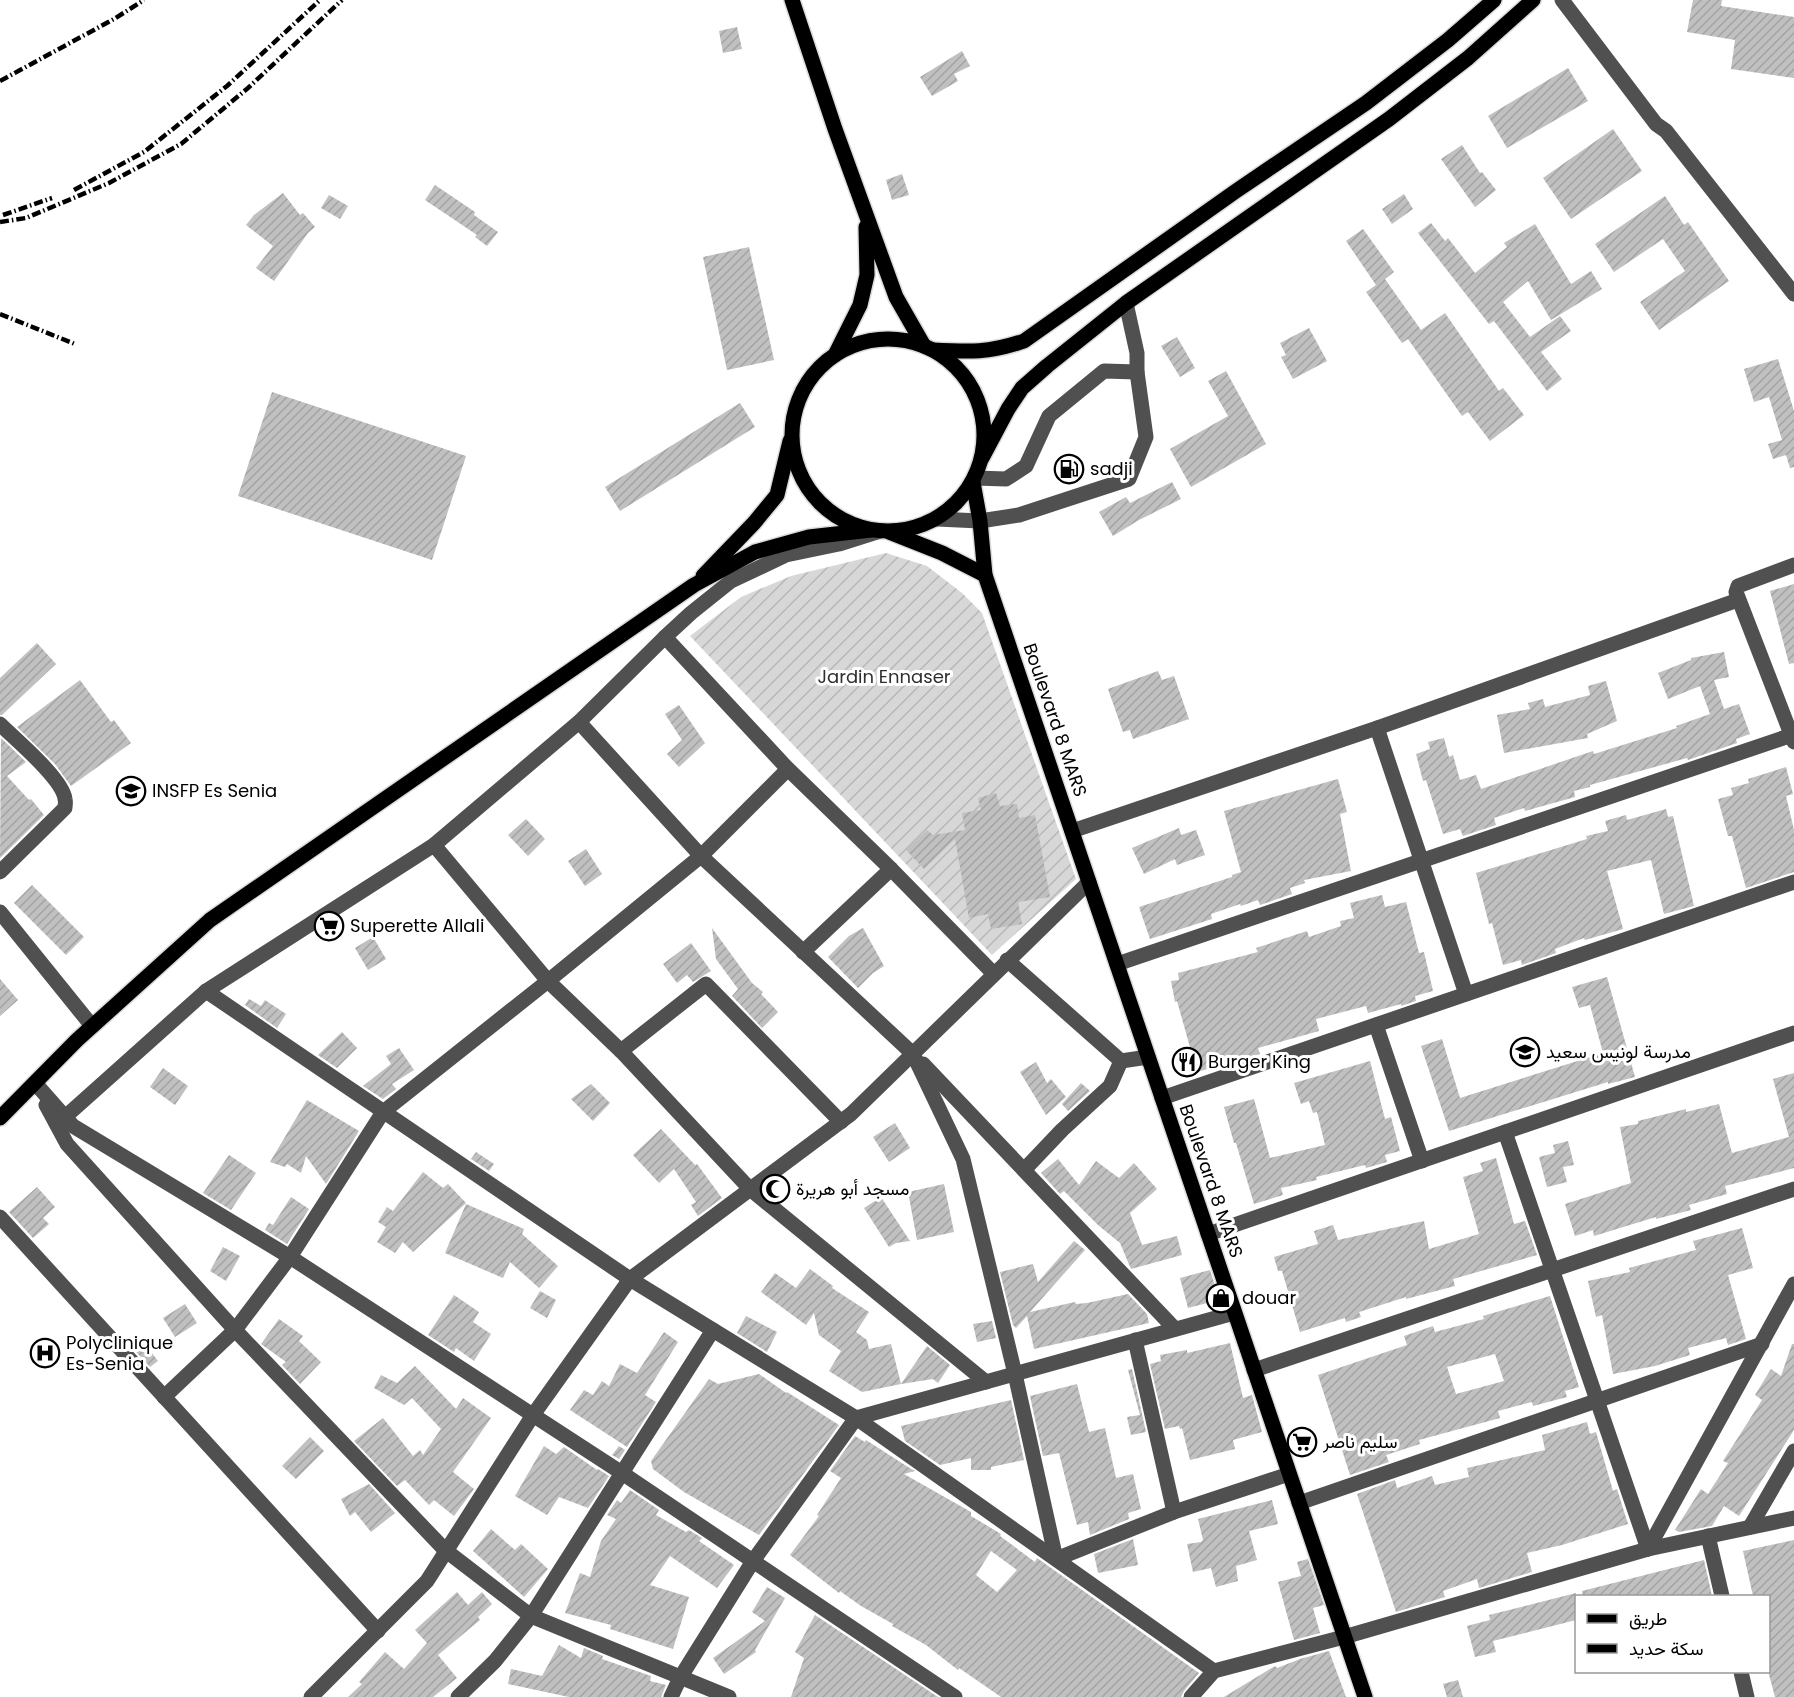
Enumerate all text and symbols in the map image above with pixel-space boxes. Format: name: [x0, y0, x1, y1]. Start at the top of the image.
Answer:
fuel station icon: sadji: [1053, 453, 1085, 485]
place label: sadji: [1090, 456, 1133, 481]
street label: Boulevard 8 MARS: [1017, 640, 1093, 800]
park label: Jardin Ennaser: [817, 664, 951, 689]
school or university icon: INSFP Es Senia: [115, 775, 147, 807]
place label: INSFP Es Senia: [152, 778, 277, 803]
supermarket icon: Superette Allali: [313, 910, 345, 942]
place label: Superette Allali: [350, 913, 484, 938]
school or university icon: مدرسة لونيس سعيد: [1509, 1036, 1541, 1068]
place label: مدرسة لونيس سعيد: [1546, 1039, 1691, 1064]
restaurant icon: Burger King: [1171, 1046, 1203, 1078]
place label: Burger King: [1208, 1049, 1311, 1074]
street label: Boulevard 8 MARS: [1173, 1101, 1249, 1261]
mosque icon: مسجد أبو هريرة: [759, 1173, 791, 1205]
place label: مسجد أبو هريرة: [796, 1176, 909, 1201]
shop icon: douar: [1205, 1282, 1237, 1314]
place label: douar: [1242, 1285, 1296, 1310]
place label: Polyclinique Es-Senia: [66, 1330, 173, 1376]
hospital icon: Polyclinique Es-Senia: [29, 1337, 61, 1369]
supermarket icon: سليم ناصر: [1286, 1426, 1318, 1458]
place label: سليم ناصر: [1322, 1429, 1398, 1454]
legend: [1575, 1595, 1770, 1673]
text: طريق: [1629, 1606, 1667, 1631]
text: سكة حديد: [1629, 1636, 1703, 1661]

